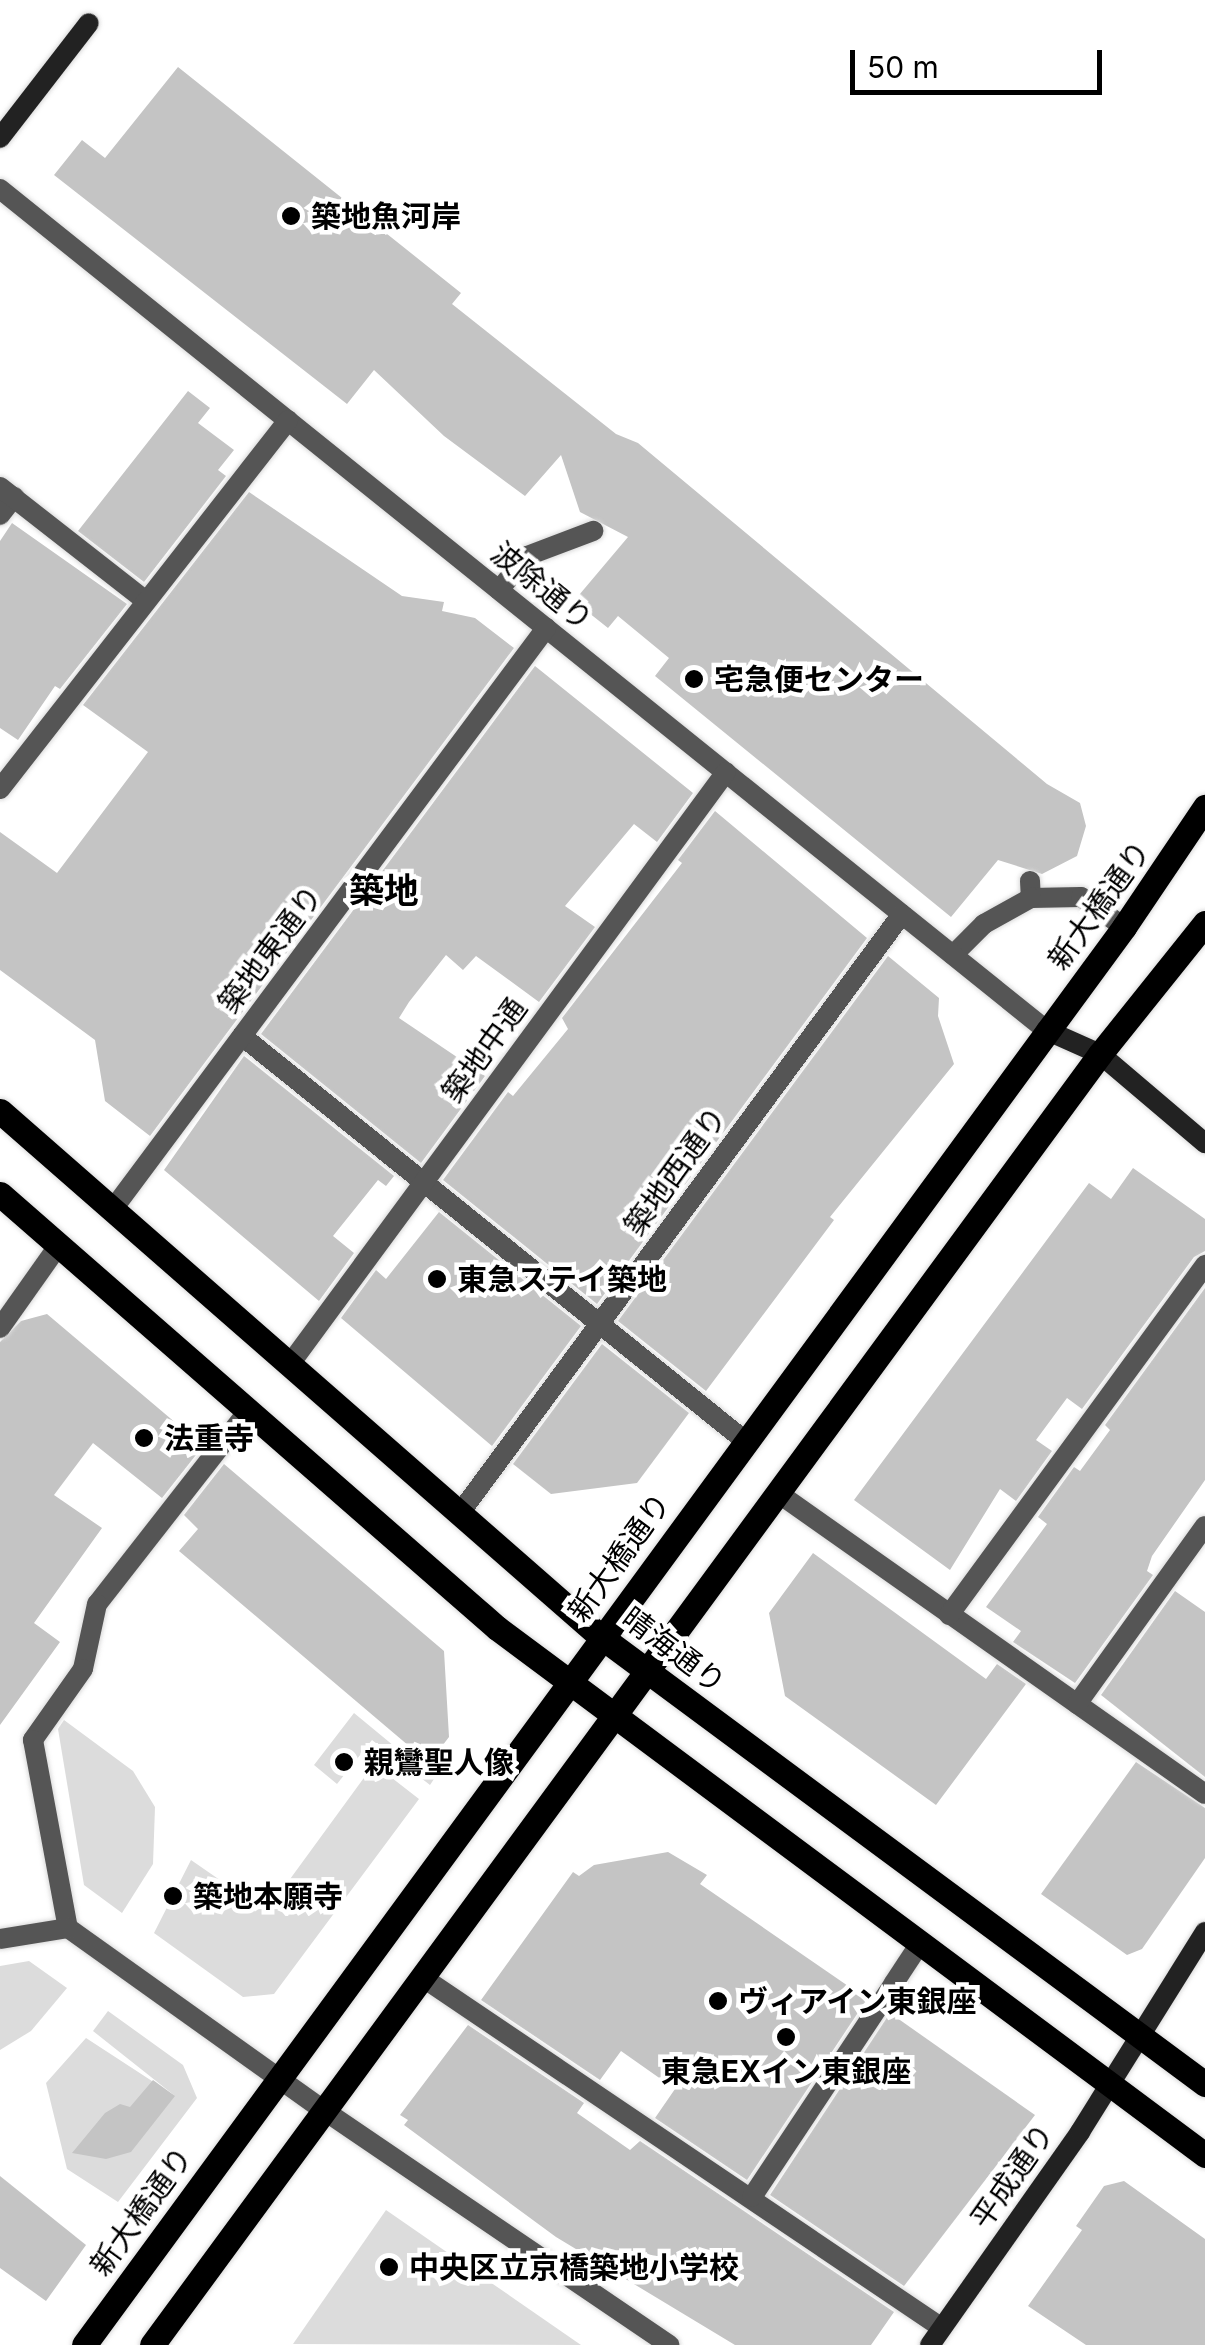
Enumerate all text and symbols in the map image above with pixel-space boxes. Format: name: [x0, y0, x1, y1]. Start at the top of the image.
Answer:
scale bar: [855, 30, 1108, 92]
text: 50 m: [867, 49, 939, 85]
place label: 築地魚河岸: [311, 198, 461, 234]
marker: 築地魚河岸: [280, 205, 302, 227]
street label: 波除通り: [484, 534, 600, 638]
place label: 宅急便センター: [714, 661, 924, 697]
marker: 宅急便センター: [683, 668, 705, 690]
street label: 新大橋通り: [1040, 834, 1158, 976]
district label: 築地: [349, 869, 419, 911]
street label: 築地東通り: [210, 878, 330, 1020]
street label: 築地中通: [434, 991, 534, 1109]
street label: 築地西通り: [616, 1100, 734, 1242]
place label: 東急ステイ築地: [457, 1261, 667, 1297]
marker: 東急ステイ築地: [426, 1268, 448, 1290]
place label: 法重寺: [164, 1420, 254, 1456]
marker: 法重寺: [133, 1427, 155, 1449]
street label: 新大橋通り: [560, 1486, 678, 1628]
street label: 晴海通り: [615, 1600, 733, 1700]
place label: 親鸞聖人像: [364, 1744, 514, 1780]
marker: 親鸞聖人像: [333, 1751, 355, 1773]
place label: 築地本願寺: [193, 1878, 343, 1914]
marker: 築地本願寺: [162, 1885, 184, 1907]
place label: ヴィアイン東銀座: [738, 1983, 978, 2019]
marker: ヴィアイン東銀座: [707, 1990, 729, 2012]
marker: 東急EXイン東銀座: [775, 2026, 797, 2048]
place label: 東急EXイン東銀座: [661, 2053, 911, 2089]
street label: 平成通り: [963, 2117, 1061, 2235]
street label: 新大橋通り: [82, 2140, 200, 2282]
place label: 中央区立京橋築地小学校: [409, 2249, 739, 2285]
marker: 中央区立京橋築地小学校: [378, 2256, 400, 2278]

